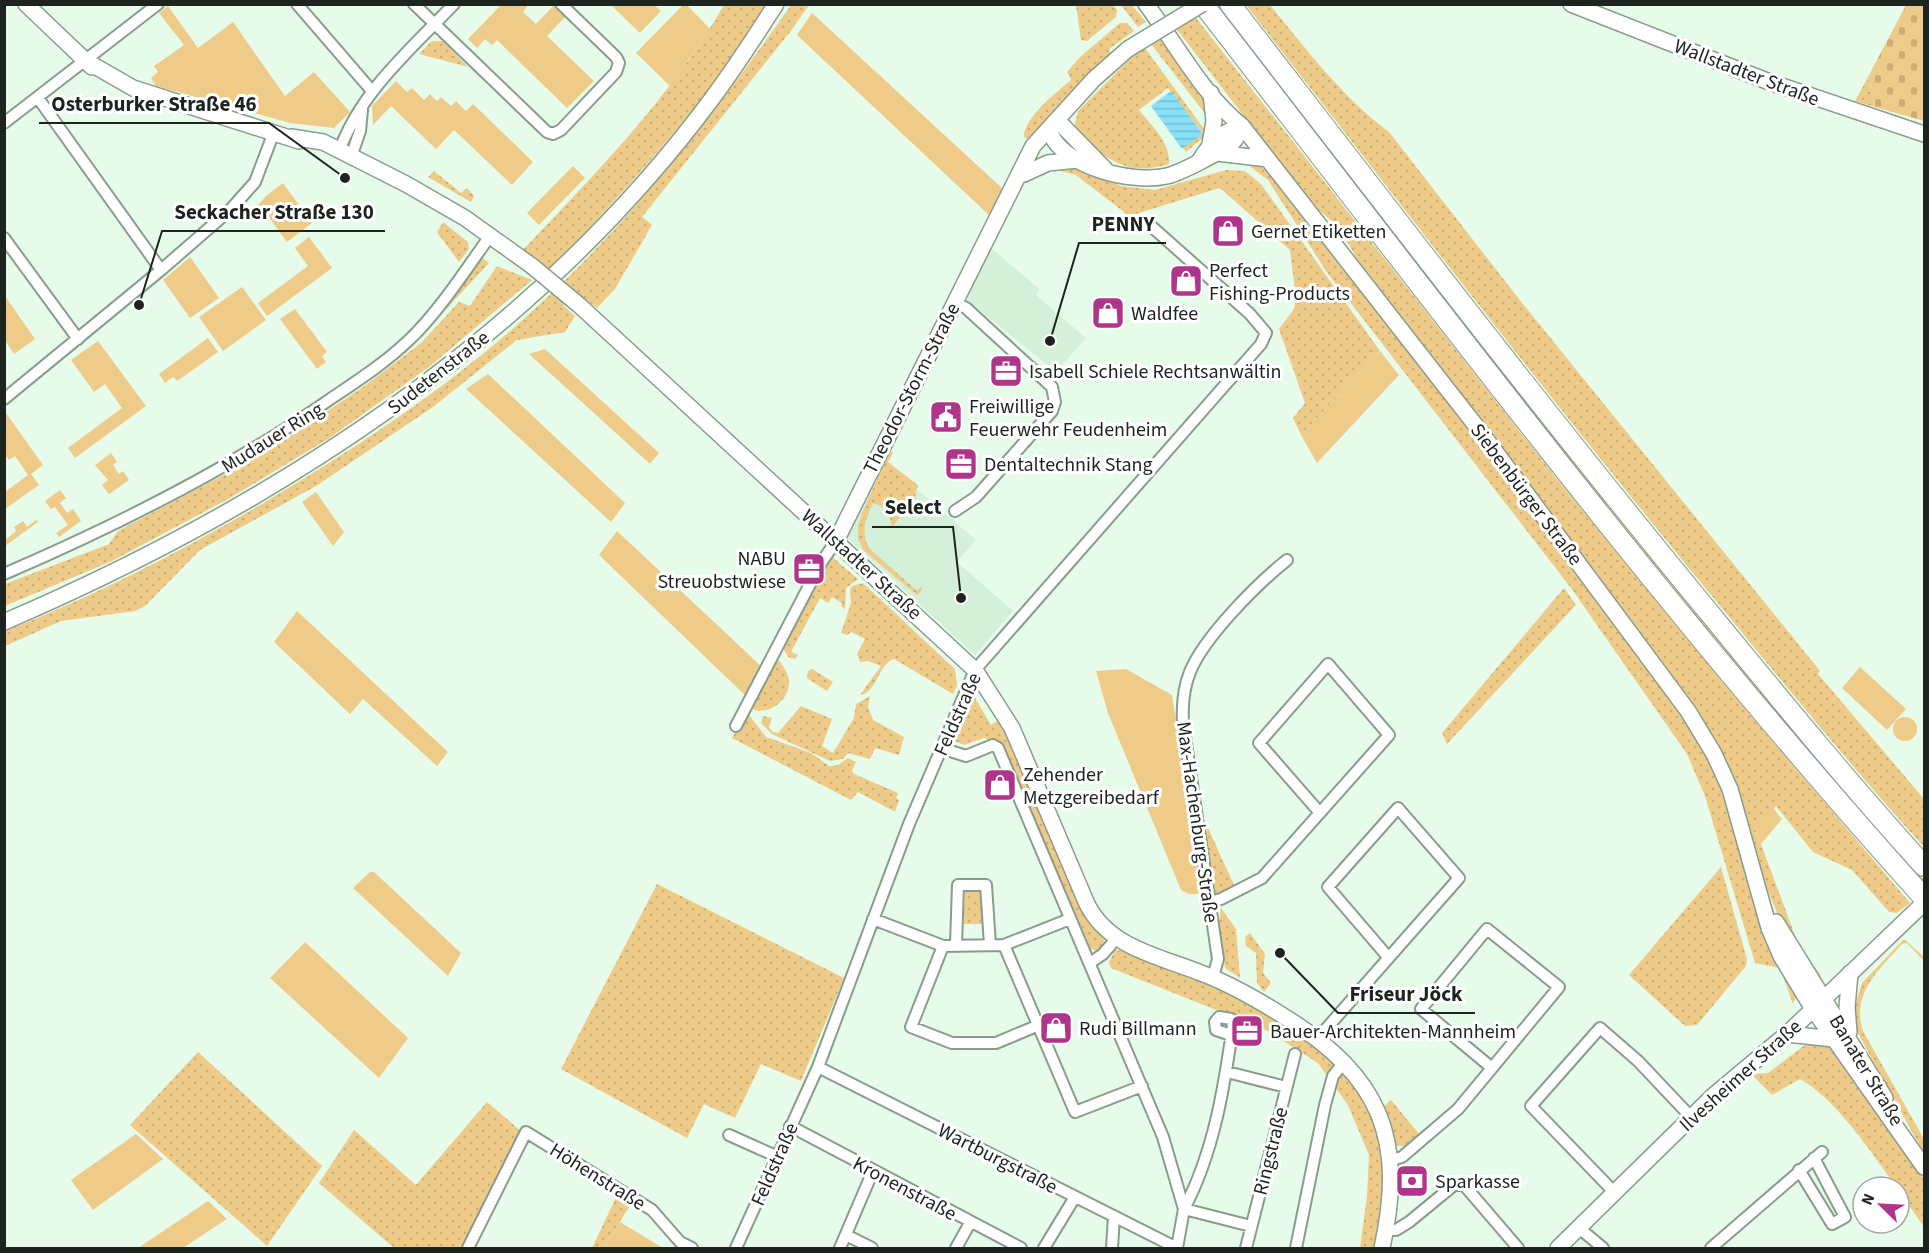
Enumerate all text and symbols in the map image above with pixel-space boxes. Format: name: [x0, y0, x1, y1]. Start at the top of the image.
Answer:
street label: Wallstadter Straße: [1670, 32, 1823, 114]
callout: Osterburker Straße 46: [39, 84, 269, 123]
text: Osterburker Straße 46: [51, 89, 257, 119]
callout: Seckacher Straße 130: [162, 192, 385, 231]
text: Seckacher Straße 130: [174, 197, 374, 227]
callout: PENNY: [1079, 204, 1166, 243]
text: PENNY: [1092, 209, 1155, 239]
shop icon: Gernet Etiketten: [1210, 213, 1246, 249]
place label: Gernet Etiketten: [1251, 218, 1386, 246]
place label: Perfect Fishing-Products: [1209, 257, 1350, 308]
shop icon: Perfect Fishing-Products: [1168, 263, 1204, 299]
shop icon: Waldfee: [1090, 295, 1126, 331]
street label: Theodor-Storm-Straße: [857, 298, 967, 479]
place label: Waldfee: [1131, 300, 1198, 328]
street label: Sudetenstraße: [382, 324, 496, 422]
office icon: Isabell Schiele Rechtsanwältin: [988, 353, 1024, 389]
place label: Isabell Schiele Rechtsanwältin: [1029, 358, 1281, 386]
place label: Freiwillige Feuerwehr Feudenheim: [969, 393, 1167, 444]
street label: Mudauer Ring: [216, 395, 329, 480]
public building icon: Freiwillige Feuerwehr Feudenheim: [928, 399, 964, 435]
street label: Siebenbürger Straße: [1463, 418, 1589, 572]
office icon: Dentaltechnik Stang: [943, 446, 979, 482]
place label: Dentaltechnik Stang: [984, 451, 1152, 479]
callout: Select: [872, 488, 953, 527]
text: Select: [884, 492, 942, 522]
street label: Wallstadter Straße: [795, 503, 928, 627]
place label: NABU Streuobstwiese: [657, 545, 786, 596]
office icon: NABU Streuobstwiese: [791, 551, 827, 587]
street label: Feldstraße: [927, 668, 989, 761]
street label: Max-Hachenburg-Straße: [1169, 720, 1225, 925]
place label: Zehender Metzgereibedarf: [1023, 761, 1160, 812]
shop icon: Zehender Metzgereibedarf: [982, 767, 1018, 803]
callout: Friseur Jöck: [1338, 974, 1475, 1013]
text: Friseur Jöck: [1349, 979, 1463, 1009]
shop icon: Rudi Billmann: [1038, 1010, 1074, 1046]
street label: Banater Straße: [1822, 1010, 1910, 1131]
office icon: Bauer-Architekten-Mannheim: [1229, 1013, 1265, 1049]
street label: Ilvesheimer Straße: [1673, 1013, 1808, 1138]
place label: Rudi Billmann: [1079, 1015, 1197, 1043]
place label: Bauer-Architekten-Mannheim: [1270, 1018, 1516, 1046]
street label: Ringstraße: [1246, 1104, 1295, 1198]
street label: Wartburgstraße: [933, 1117, 1062, 1201]
street label: Feldstraße: [744, 1118, 806, 1211]
street label: Höhenstraße: [544, 1136, 651, 1217]
street label: Kronenstraße: [848, 1150, 961, 1228]
bank icon: Sparkasse: [1394, 1163, 1430, 1199]
place label: Sparkasse: [1435, 1168, 1520, 1196]
north arrow: [1851, 1175, 1911, 1235]
text: N: [1856, 1190, 1880, 1209]

